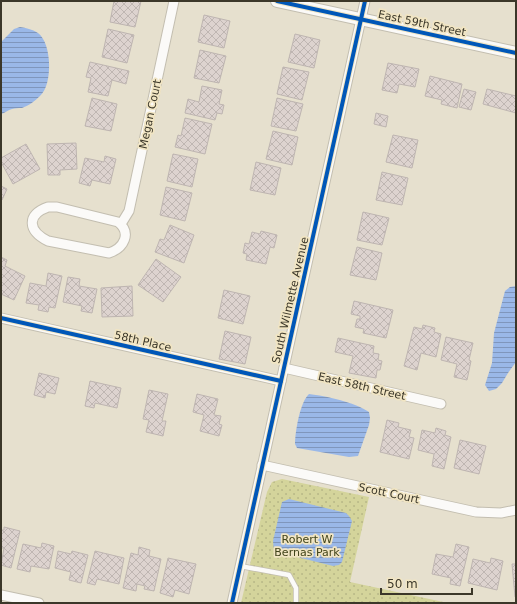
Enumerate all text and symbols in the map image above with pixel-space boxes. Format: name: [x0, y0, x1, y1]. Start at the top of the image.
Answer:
street label: East 59th Street: [377, 8, 468, 39]
street label: Megan Court: [137, 78, 164, 150]
street label: South Wilmette Avenue: [270, 235, 311, 365]
street label: 58th Place: [113, 329, 173, 354]
street label: East 58th Street: [317, 370, 408, 403]
street label: Scott Court: [357, 481, 421, 506]
park label: Robert W Bernas Park: [274, 533, 340, 559]
scale bar: [381, 570, 472, 596]
text: 50 m: [387, 577, 418, 591]

